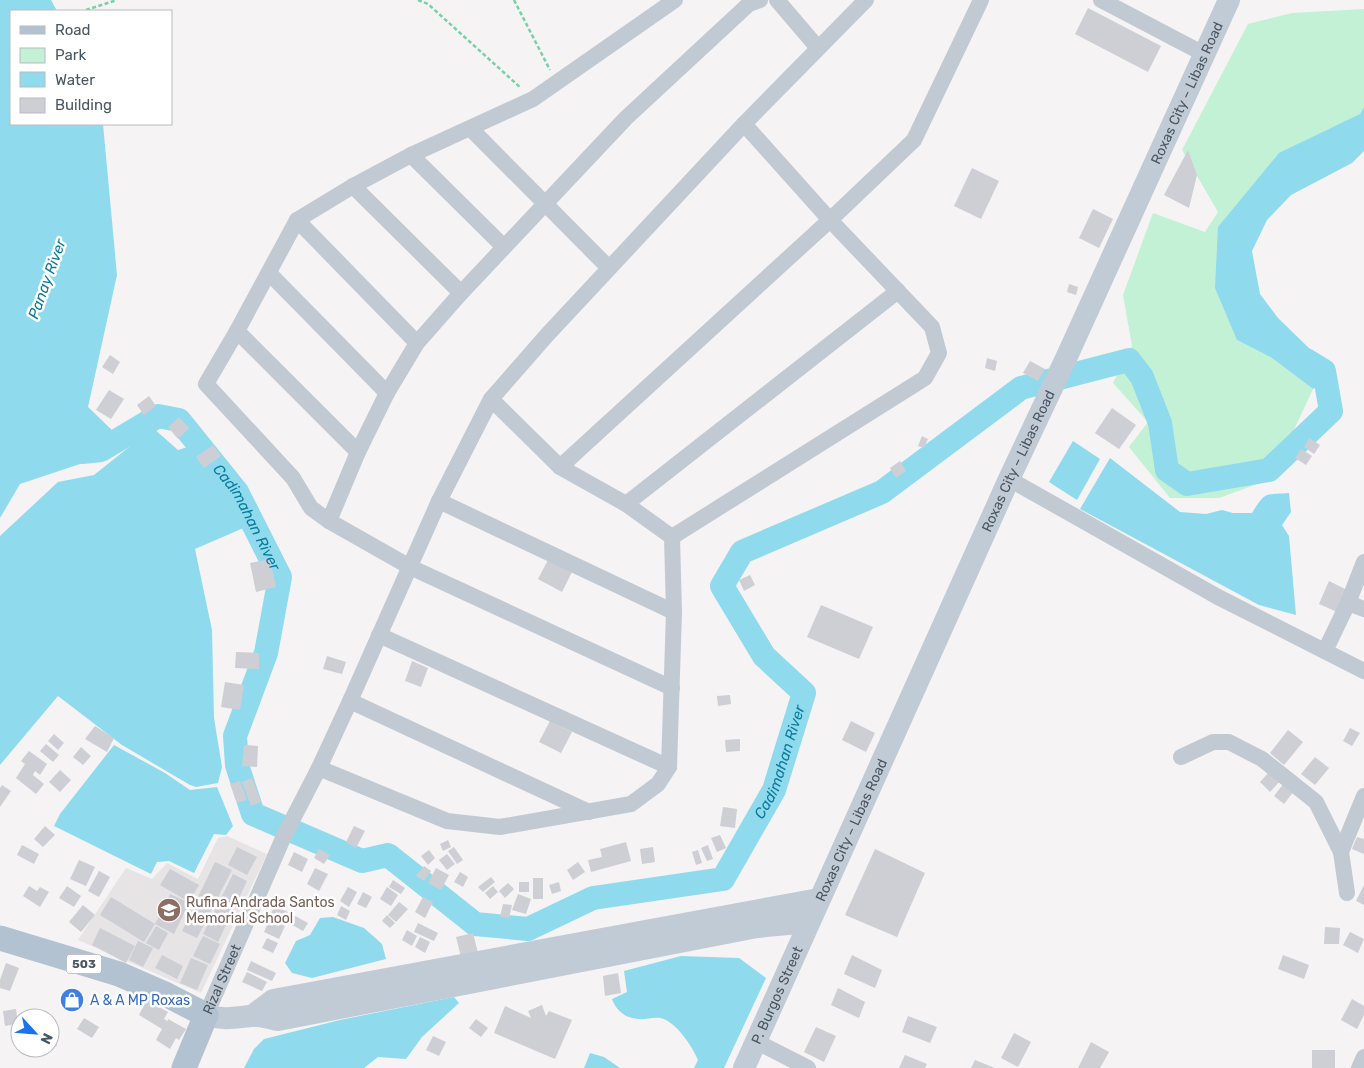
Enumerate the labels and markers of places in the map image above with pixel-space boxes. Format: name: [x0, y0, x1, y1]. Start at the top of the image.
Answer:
place label: Rufina Andrada Santos Memorial School: [186, 894, 335, 927]
school or university icon: Rufina Andrada Santos Memorial School: [156, 897, 182, 923]
shop icon: A & A MP Roxas: [59, 987, 85, 1013]
place label: A & A MP Roxas: [90, 992, 190, 1009]

